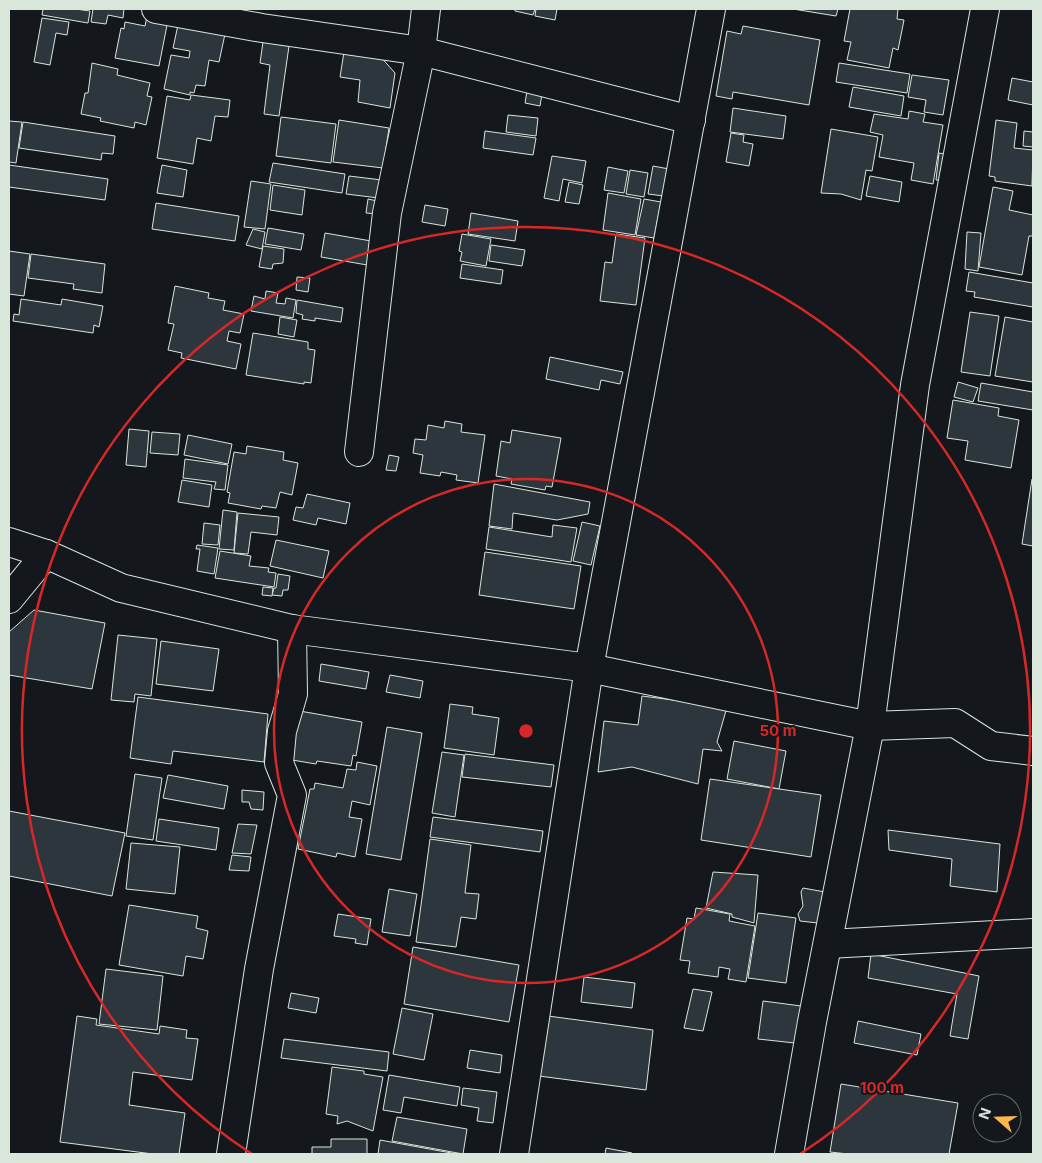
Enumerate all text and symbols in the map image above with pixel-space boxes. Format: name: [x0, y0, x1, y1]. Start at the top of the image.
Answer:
text: 50 m: [760, 721, 796, 740]
centre of rings: [517, 722, 535, 740]
text: 100 m: [860, 1078, 904, 1097]
north arrow: [972, 1093, 1022, 1143]
text: N: [975, 1105, 994, 1121]

